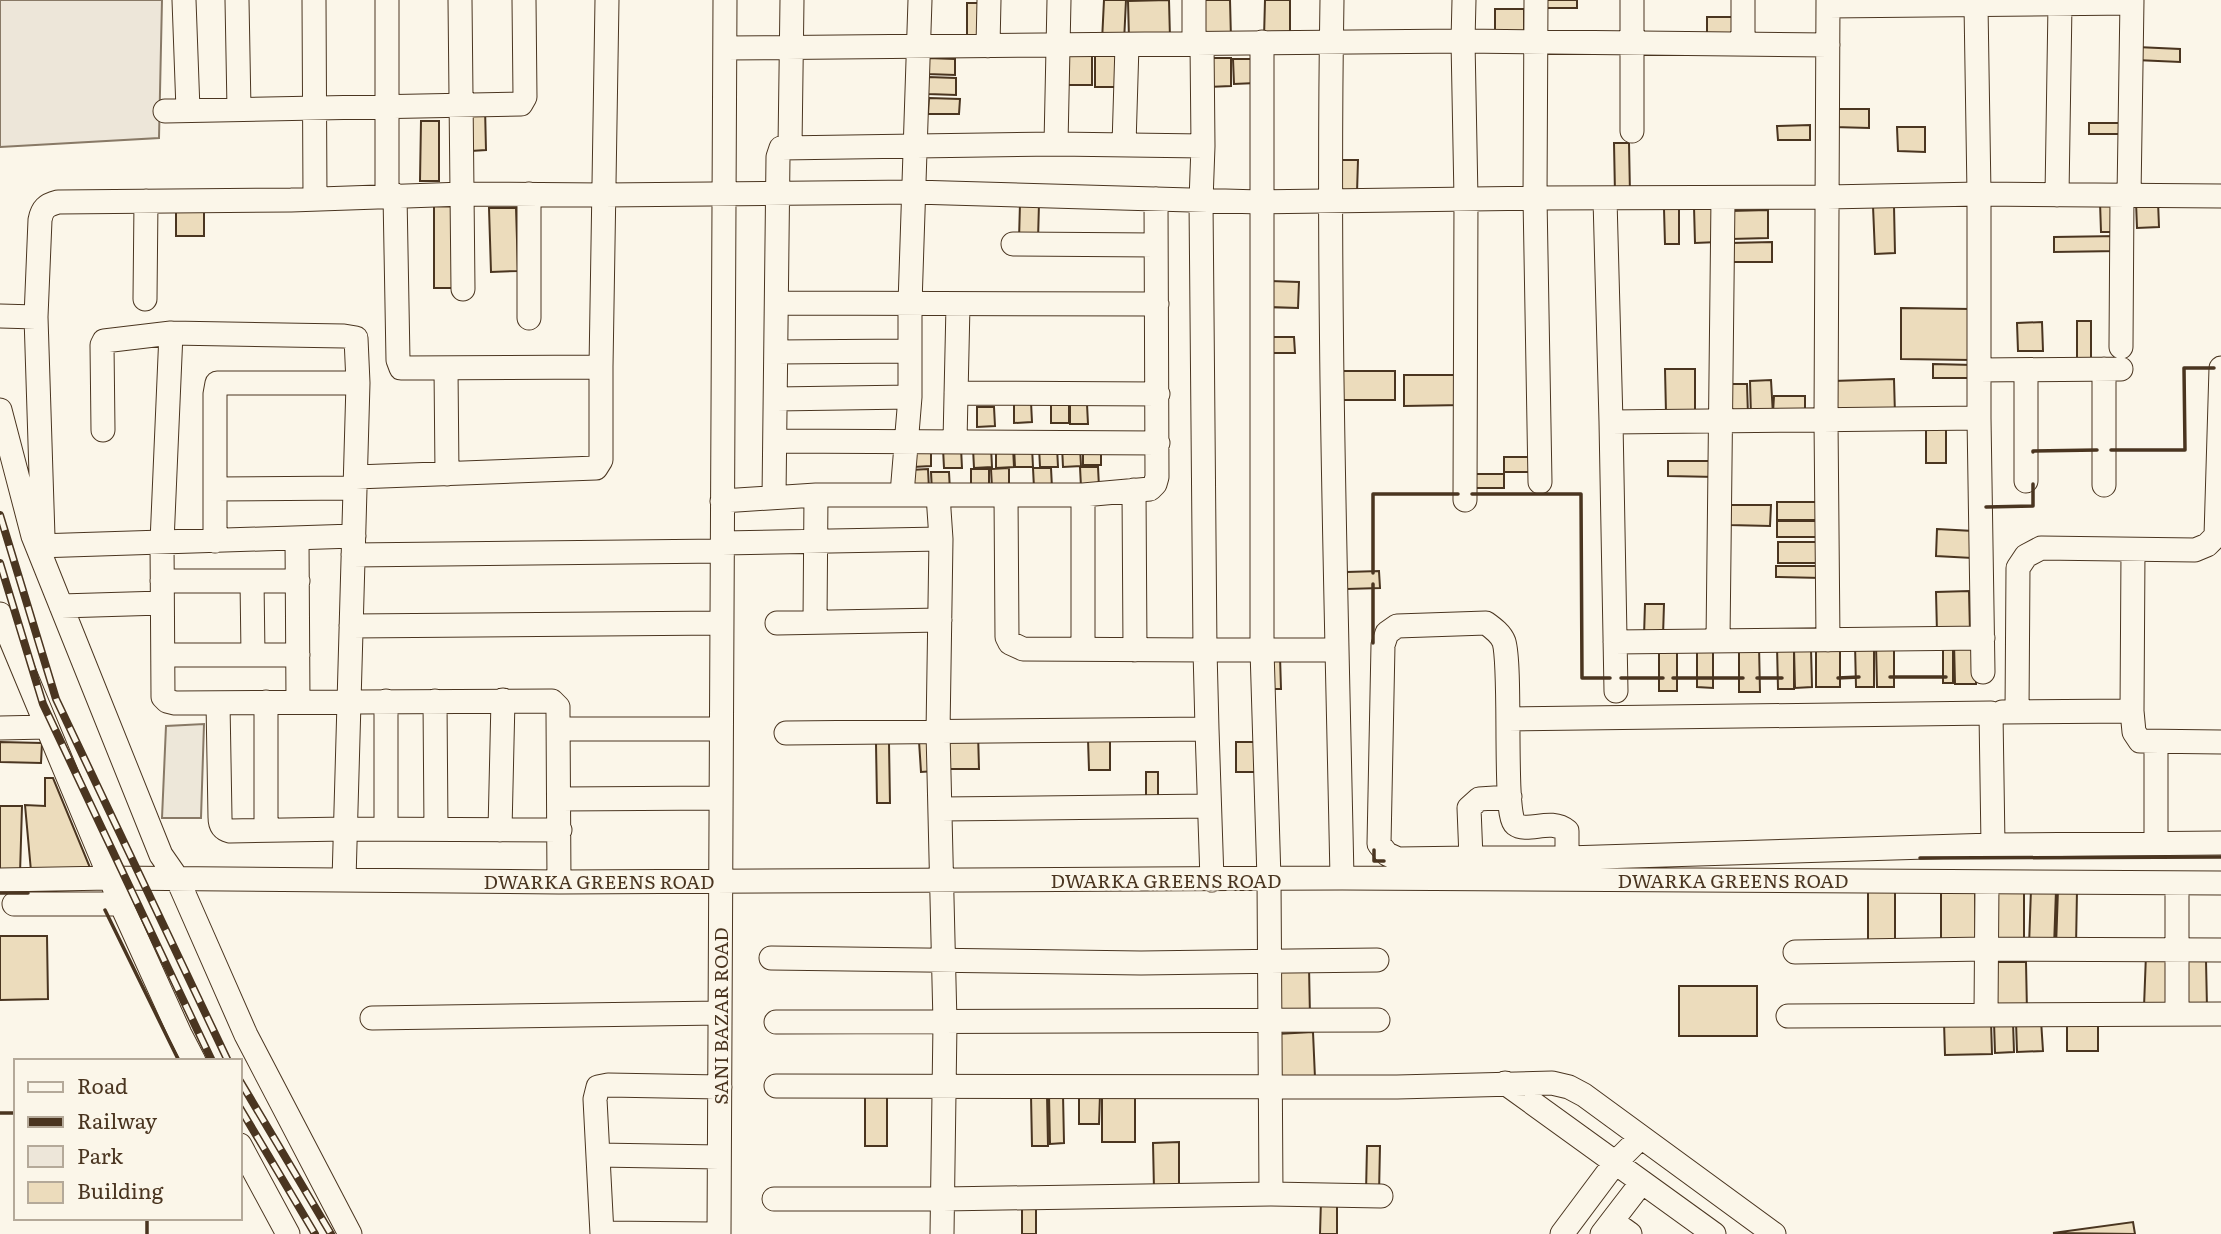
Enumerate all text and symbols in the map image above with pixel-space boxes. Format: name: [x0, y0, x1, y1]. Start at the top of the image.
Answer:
street label: DWARKA GREENS ROAD: [1050, 866, 1282, 894]
street label: DWARKA GREENS ROAD: [1617, 866, 1849, 894]
street label: DWARKA GREENS ROAD: [483, 867, 715, 895]
street label: SANI BAZAR ROAD: [706, 927, 734, 1105]
legend: [14, 1059, 242, 1220]
text: Road: [77, 1069, 128, 1100]
text: Railway: [77, 1104, 158, 1135]
text: Park: [77, 1139, 123, 1170]
text: Building: [77, 1174, 164, 1205]

